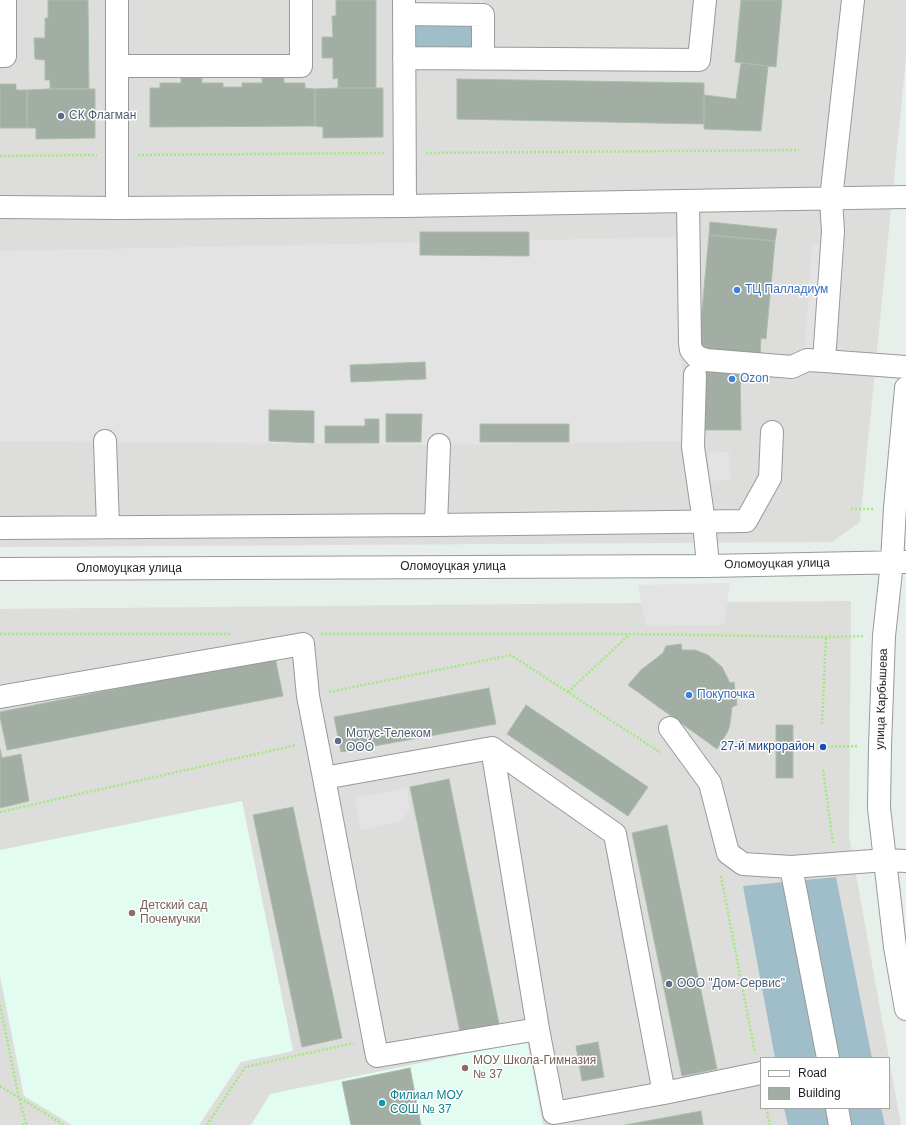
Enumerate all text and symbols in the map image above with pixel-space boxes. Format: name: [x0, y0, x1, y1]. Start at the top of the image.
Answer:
place label: СК Флагман: [69, 109, 136, 123]
marker: СК Флагман: [56, 111, 66, 121]
place label: ТЦ Палладиум: [745, 283, 828, 297]
marker: ТЦ Палладиум: [732, 285, 742, 295]
place label: Ozon: [740, 372, 769, 386]
marker: Ozon: [727, 374, 737, 384]
street label: Оломоуцкая улица: [724, 556, 830, 572]
street label: Оломоуцкая улица: [400, 560, 506, 574]
street label: Оломоуцкая улица: [76, 562, 182, 576]
street label: улица Карбышева: [873, 648, 891, 750]
place label: Покупочка: [697, 688, 755, 702]
marker: Покупочка: [684, 690, 694, 700]
place label: Мотус-Телеком ООО: [346, 727, 431, 755]
marker: Мотус-Телеком ООО: [333, 736, 343, 746]
place label: 27-й микрорайон: [721, 740, 815, 754]
marker: 27-й микрорайон: [818, 742, 828, 752]
place label: Детский сад Почемучки: [140, 899, 207, 927]
marker: Детский сад Почемучки: [127, 908, 137, 918]
place label: ООО "Дом-Сервис": [677, 977, 785, 991]
marker: ООО "Дом-Сервис": [664, 979, 674, 989]
place label: МОУ Школа-Гимназия № 37: [473, 1054, 596, 1082]
legend: [760, 1057, 890, 1109]
marker: МОУ Школа-Гимназия № 37: [460, 1063, 470, 1073]
text: Road: [798, 1066, 827, 1080]
text: Building: [798, 1086, 841, 1100]
place label: Филиал МОУ СОШ № 37: [390, 1089, 463, 1117]
marker: Филиал МОУ СОШ № 37: [377, 1098, 387, 1108]

